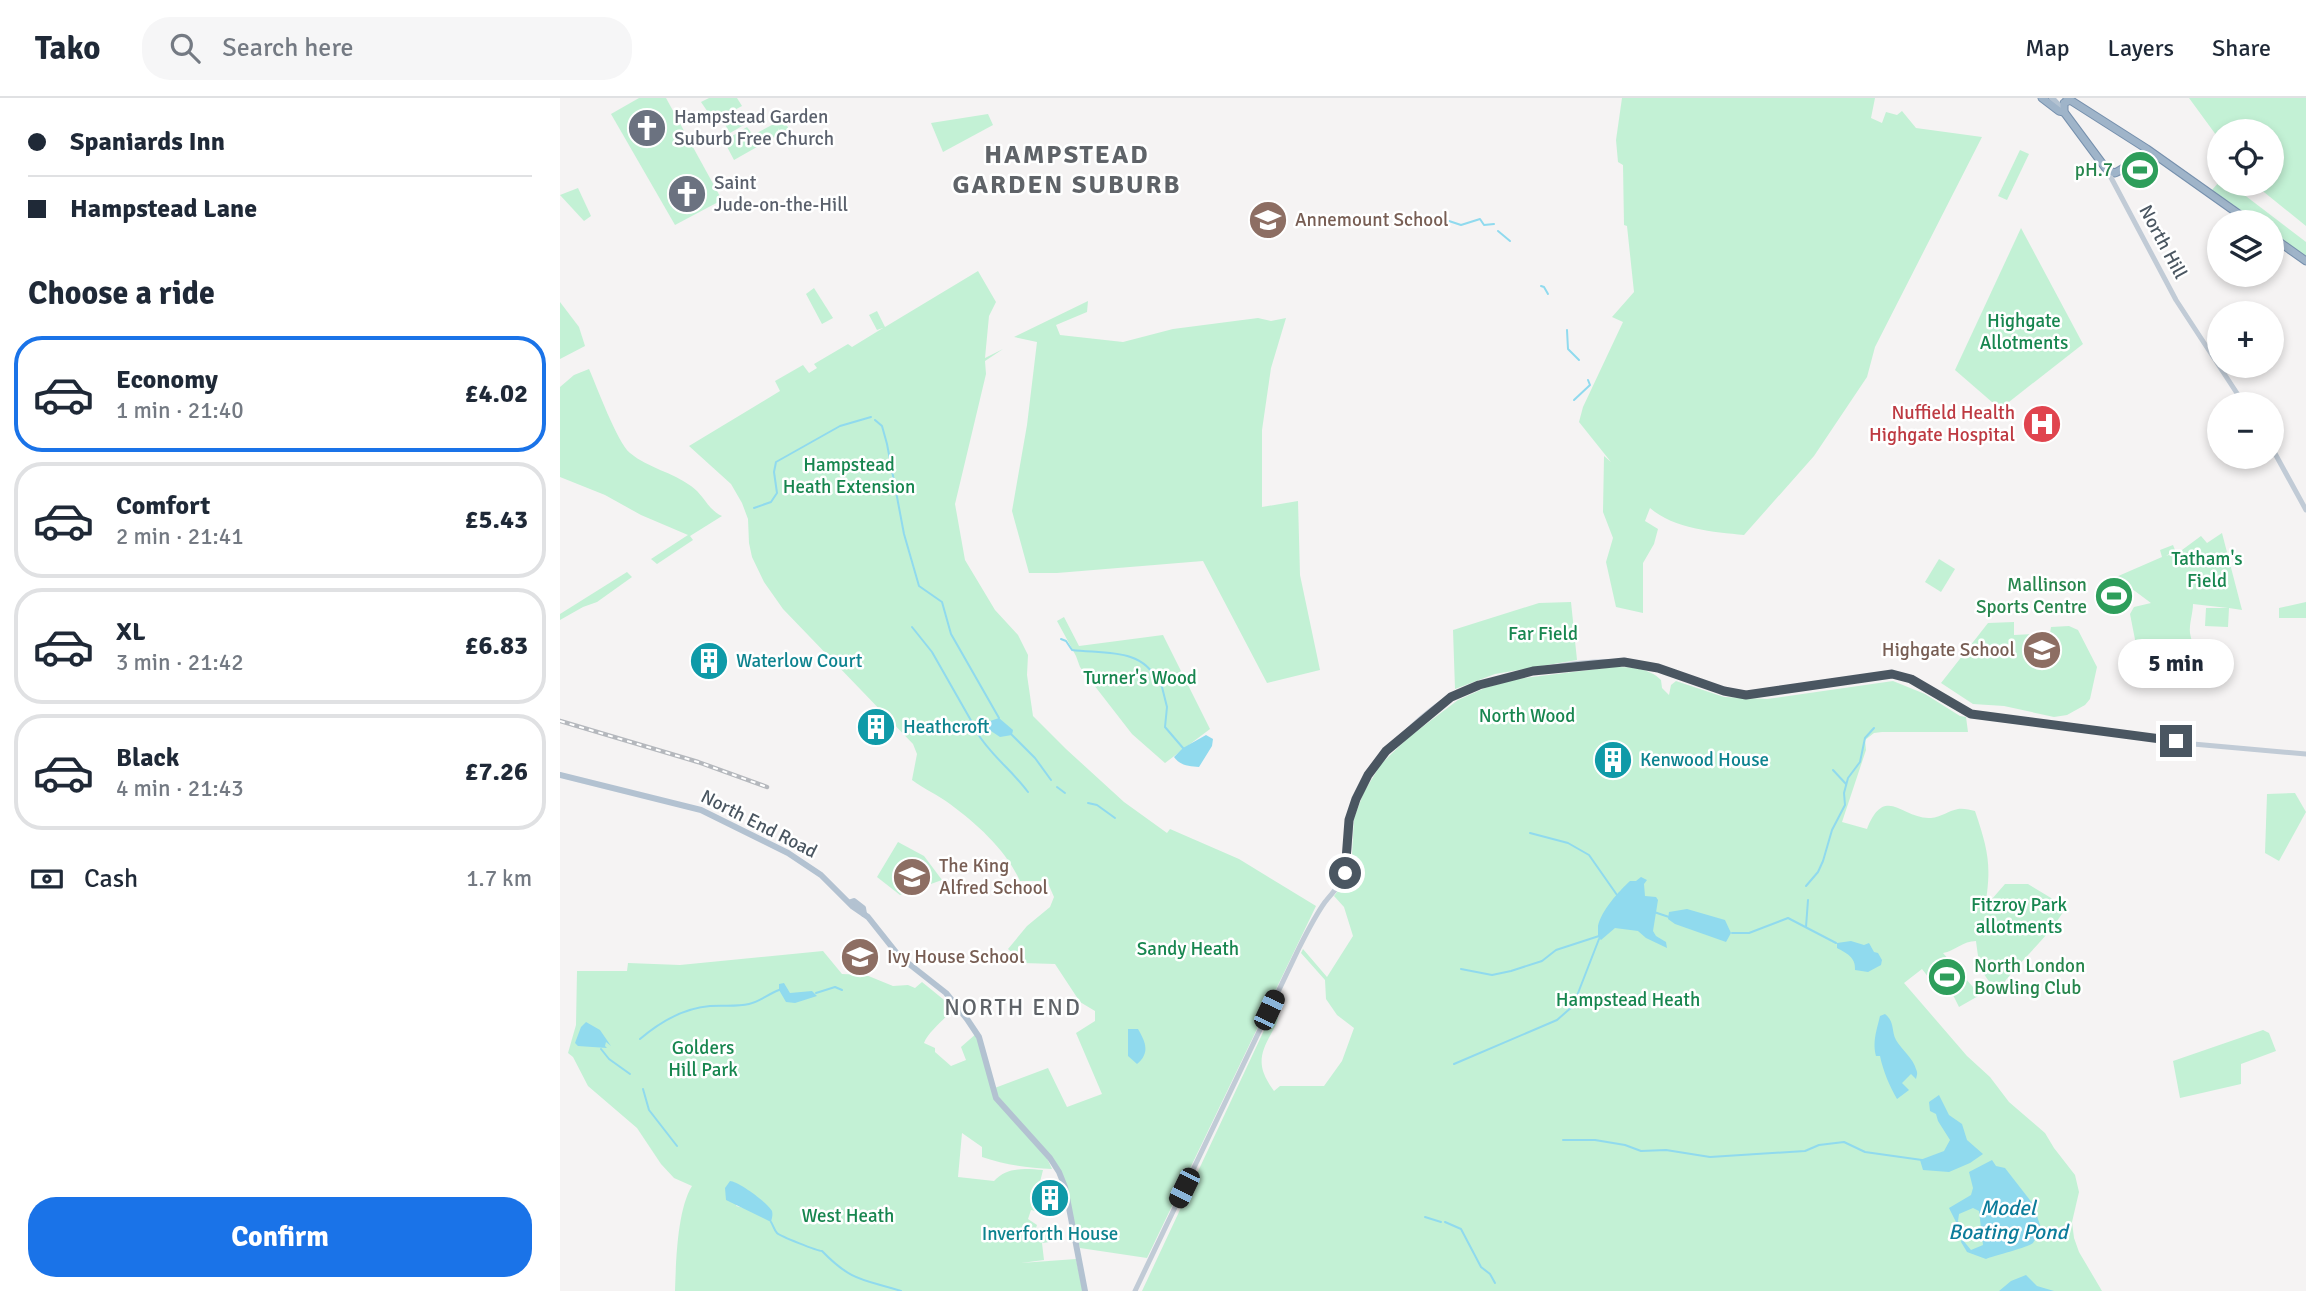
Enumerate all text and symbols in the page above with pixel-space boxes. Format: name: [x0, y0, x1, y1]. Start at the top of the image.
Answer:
search box: [142, 17, 632, 80]
text: Tako: [35, 28, 100, 69]
icon: search: [166, 29, 204, 67]
text: Search here: [222, 32, 353, 64]
text: Map: [2025, 33, 2070, 63]
text: Layers: [2108, 33, 2174, 63]
text: Share: [2212, 33, 2271, 63]
place label: Hampstead Garden Suburb Free Church: [674, 105, 834, 151]
church icon: Hampstead Garden Suburb Free Church: [626, 107, 668, 149]
map controls: [2207, 119, 2284, 469]
button: locate: [2207, 119, 2284, 196]
text: Spaniards Inn: [70, 126, 225, 158]
district label: HAMPSTEAD GARDEN SUBURB: [952, 139, 1182, 201]
sports icon: pH.7: [2119, 149, 2161, 191]
place label: pH.7: [2075, 158, 2113, 182]
place label: Saint Jude-on-the-Hill: [714, 171, 848, 217]
church icon: Saint Jude-on-the-Hill: [666, 173, 708, 215]
text: Hampstead Lane: [70, 193, 257, 225]
school or university icon: Annemount School: [1247, 199, 1289, 241]
street label: North Hill: [2134, 201, 2192, 283]
place label: Annemount School: [1295, 208, 1449, 232]
button: layers: [2207, 210, 2284, 287]
text: Choose a ride: [28, 274, 215, 313]
button: +: [2207, 301, 2284, 378]
park label: Highgate Allotments: [1980, 309, 2068, 355]
icon: car: [32, 363, 95, 426]
text: Economy: [116, 364, 218, 396]
text: £4.02: [464, 378, 528, 410]
button: −: [2207, 392, 2284, 469]
text: 1 min · 21:40: [116, 396, 244, 425]
place label: Nuffield Health Highgate Hospital: [1869, 401, 2015, 447]
hospital icon: Nuffield Health Highgate Hospital: [2021, 403, 2063, 445]
park label: Hampstead Heath Extension: [783, 453, 915, 499]
icon: car: [32, 489, 95, 552]
text: Comfort: [116, 490, 210, 522]
text: £5.43: [464, 504, 528, 536]
text: 2 min · 21:41: [116, 522, 244, 551]
park label: Tatham's Field: [2171, 547, 2243, 593]
place label: Mallinson Sports Centre: [1976, 573, 2087, 619]
sports icon: Mallinson Sports Centre: [2093, 575, 2135, 617]
icon: car: [32, 615, 95, 678]
text: XL: [116, 616, 146, 648]
park label: Far Field: [1508, 622, 1578, 646]
school or university icon: Highgate School: [2021, 629, 2063, 671]
text: £6.83: [464, 630, 528, 662]
place label: Highgate School: [1882, 638, 2015, 662]
building icon: Waterlow Court: [688, 640, 730, 682]
callout: 5 min: [2118, 640, 2234, 688]
text: 3 min · 21:42: [116, 648, 244, 677]
place label: Waterlow Court: [736, 649, 863, 673]
text: 5 min: [2148, 649, 2204, 678]
park label: Turner's Wood: [1083, 666, 1197, 690]
park label: North Wood: [1479, 704, 1575, 728]
building icon: Heathcroft: [855, 706, 897, 748]
place label: Heathcroft: [903, 715, 990, 739]
route end: [2160, 725, 2192, 757]
building icon: Kenwood House: [1592, 739, 1634, 781]
icon: car: [32, 741, 95, 804]
text: Black: [116, 742, 179, 774]
place label: Kenwood House: [1640, 748, 1769, 772]
text: £7.26: [464, 756, 528, 788]
text: 4 min · 21:43: [116, 774, 244, 803]
street label: North End Road: [697, 784, 821, 864]
place label: The King Alfred School: [939, 854, 1048, 900]
school or university icon: The King Alfred School: [891, 856, 933, 898]
route start: [1329, 857, 1361, 889]
icon: cash: [28, 860, 66, 898]
text: Cash: [84, 863, 138, 895]
text: 1.7 km: [466, 864, 532, 893]
park label: Fitzroy Park allotments: [1971, 893, 2068, 939]
school or university icon: Ivy House School: [839, 936, 881, 978]
park label: Sandy Heath: [1137, 937, 1239, 961]
place label: Ivy House School: [887, 945, 1025, 969]
place label: North London Bowling Club: [1974, 954, 2085, 1000]
sports icon: North London Bowling Club: [1926, 956, 1968, 998]
car: [1251, 987, 1288, 1033]
park label: Hampstead Heath: [1556, 988, 1700, 1012]
district label: NORTH END: [944, 993, 1082, 1022]
park label: Golders Hill Park: [668, 1036, 738, 1082]
car: [1166, 1165, 1203, 1211]
building icon: Inverforth House: [1029, 1177, 1071, 1219]
water label: Model Boating Pond: [1948, 1195, 2070, 1245]
button: Confirm: [28, 1197, 532, 1277]
park label: West Heath: [802, 1204, 894, 1228]
place label: Inverforth House: [982, 1222, 1118, 1246]

